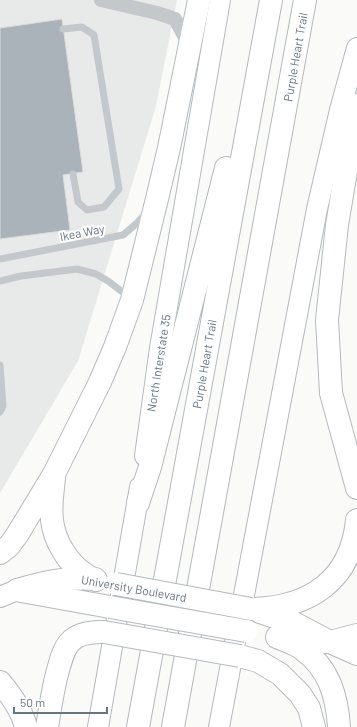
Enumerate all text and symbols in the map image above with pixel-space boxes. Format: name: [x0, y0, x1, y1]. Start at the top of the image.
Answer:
street label: Purple Heart Trail: [280, 11, 310, 103]
street label: Ikea Way: [58, 221, 106, 243]
street label: North Interstate 35: [143, 313, 173, 413]
street label: Purple Heart Trail: [189, 318, 219, 410]
street label: University Boulevard: [80, 572, 188, 604]
scale bar: [14, 689, 107, 715]
text: 50 m: [20, 695, 45, 709]

